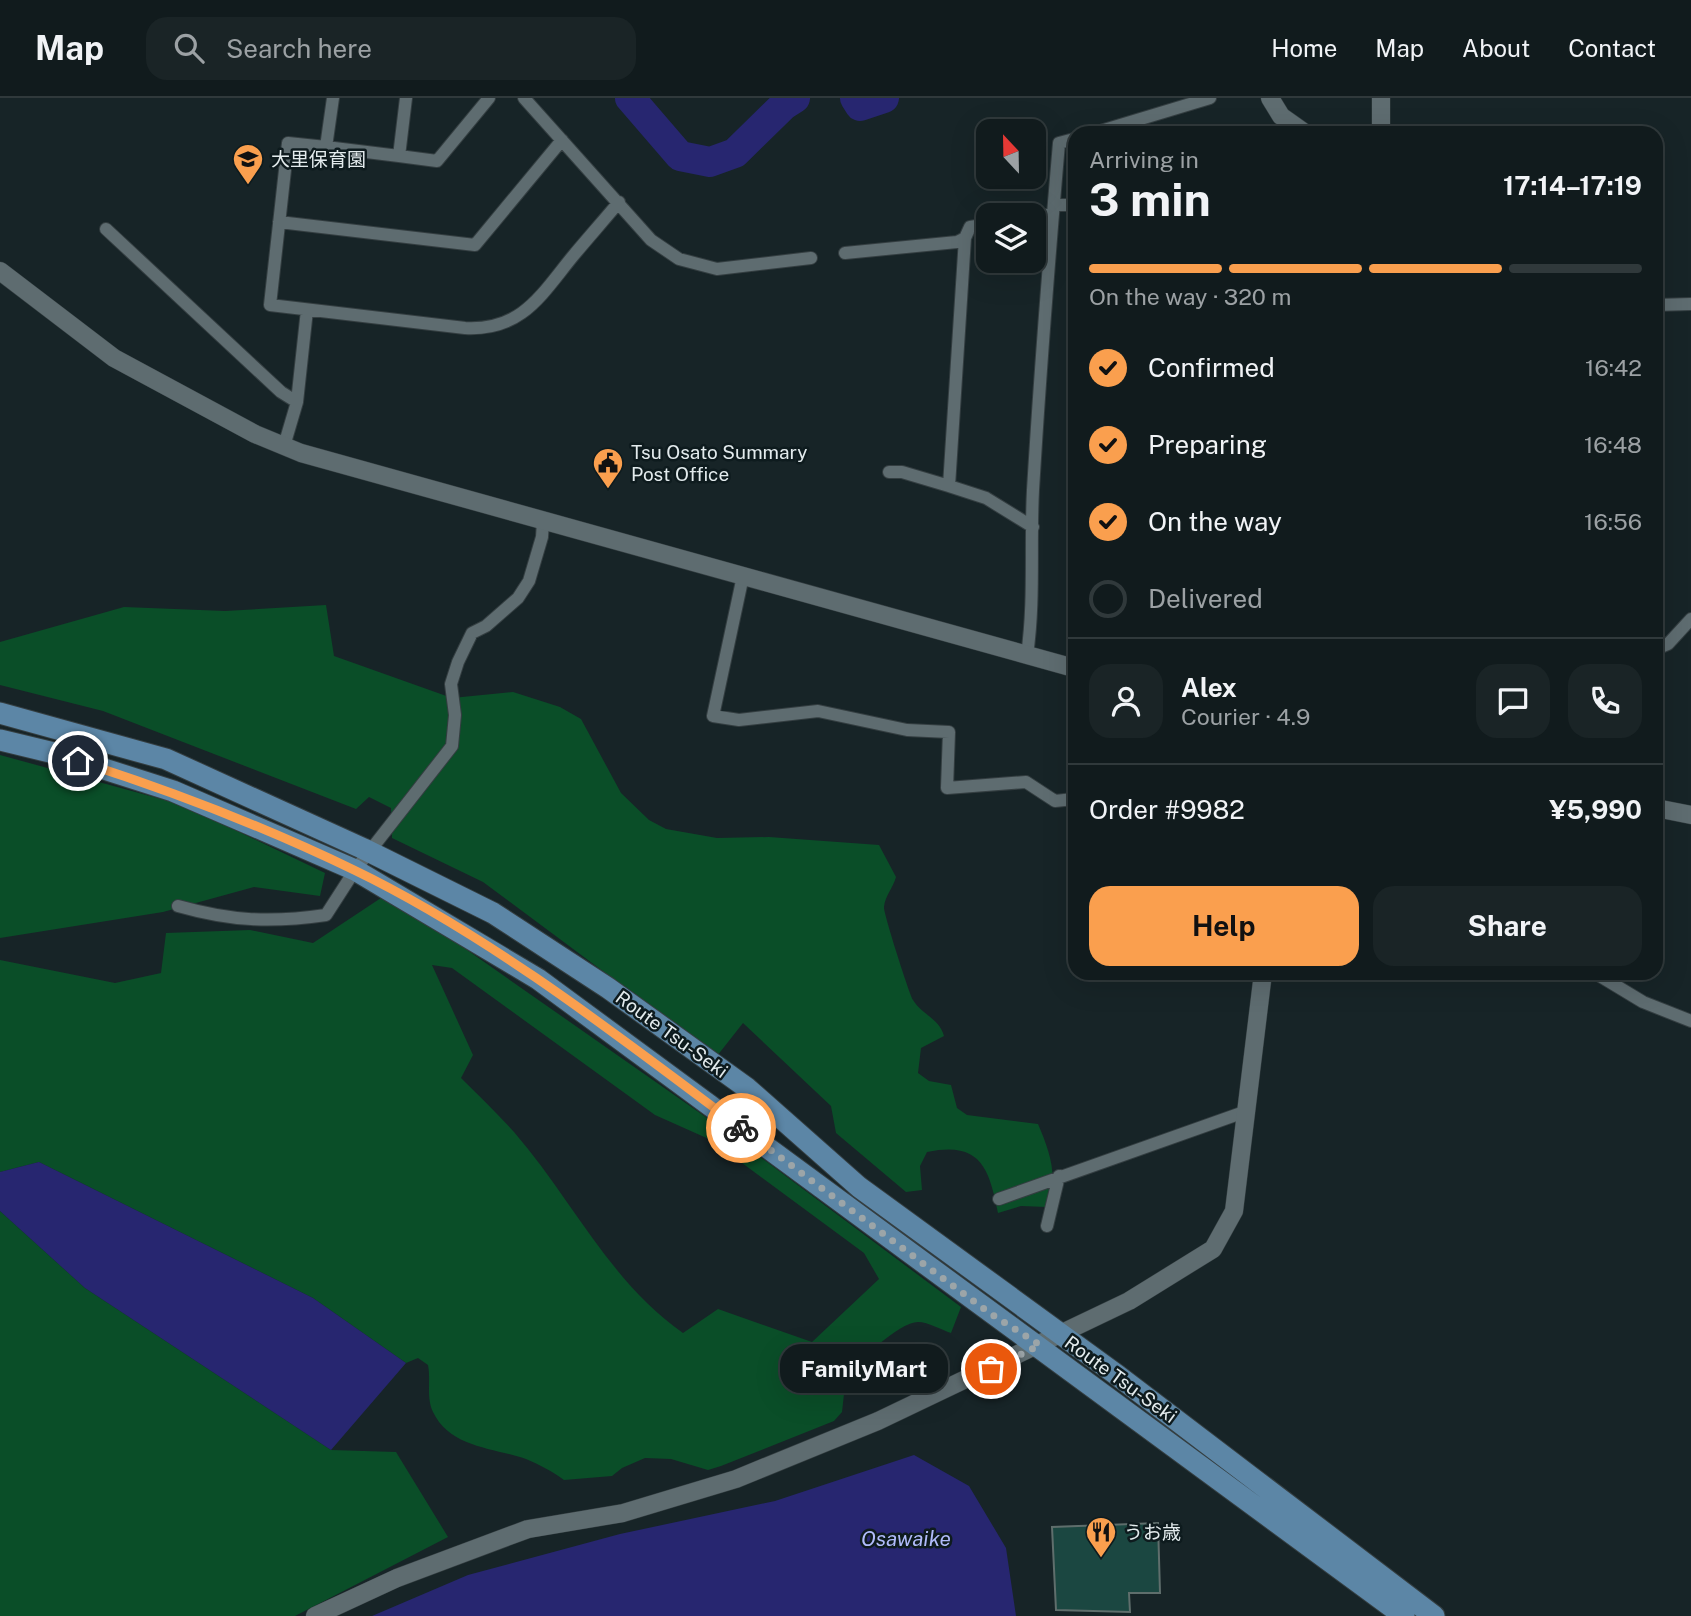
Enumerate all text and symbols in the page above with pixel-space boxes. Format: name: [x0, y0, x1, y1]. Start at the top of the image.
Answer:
search box: [146, 17, 636, 80]
text: Map: [35, 29, 104, 67]
icon: search: [170, 29, 208, 67]
text: Search here: [226, 33, 372, 64]
text: Home: [1271, 34, 1337, 62]
text: Map: [1375, 34, 1424, 62]
text: About: [1462, 34, 1530, 62]
text: Contact: [1568, 34, 1656, 62]
north arrow: [976, 119, 1046, 189]
map controls: [976, 119, 1046, 273]
school or university icon: 大里保育園: [231, 142, 265, 186]
text: Arriving in: [1089, 146, 1199, 173]
place label: 大里保育園: [271, 148, 366, 170]
text: 17:14–17:19: [1503, 170, 1642, 201]
text: 3 min: [1089, 172, 1211, 226]
button: layers: [976, 203, 1046, 273]
text: On the way · 320 m: [1089, 283, 1291, 310]
icon: check: [1089, 349, 1127, 387]
text: Confirmed: [1148, 352, 1275, 383]
text: 16:42: [1585, 354, 1642, 381]
icon: check: [1089, 426, 1127, 464]
text: Preparing: [1148, 429, 1267, 460]
text: 16:48: [1584, 431, 1642, 458]
place label: Tsu Osato Summary Post Office: [631, 441, 807, 485]
public building icon: Tsu Osato Summary Post Office: [591, 446, 625, 490]
icon: check: [1089, 503, 1127, 541]
text: On the way: [1148, 506, 1282, 537]
text: 16:56: [1584, 508, 1642, 535]
text: Delivered: [1148, 583, 1263, 614]
button: person: [1089, 664, 1163, 738]
button: chat: [1476, 664, 1550, 738]
button: phone: [1568, 664, 1642, 738]
text: Alex: [1181, 672, 1237, 703]
text: Courier · 4.9: [1181, 703, 1310, 730]
pin: [48, 731, 108, 791]
icon: home: [59, 742, 97, 780]
text: Order #9982: [1089, 794, 1245, 825]
text: ¥5,990: [1549, 794, 1642, 825]
button: Help: [1089, 886, 1359, 966]
button: Share: [1373, 886, 1642, 966]
street label: Route Tsu-Seki: [612, 986, 732, 1082]
courier: [706, 1093, 776, 1163]
icon: bike: [722, 1109, 760, 1147]
street label: Route Tsu-Seki: [1061, 1331, 1181, 1427]
pin: [961, 1339, 1021, 1399]
callout: FamilyMart: [781, 1344, 949, 1394]
icon: bag: [972, 1350, 1010, 1388]
text: FamilyMart: [801, 1355, 927, 1382]
restaurant icon: うお歳: [1084, 1515, 1118, 1559]
place label: うお歳: [1124, 1521, 1181, 1543]
water label: Osawaike: [861, 1526, 951, 1551]

